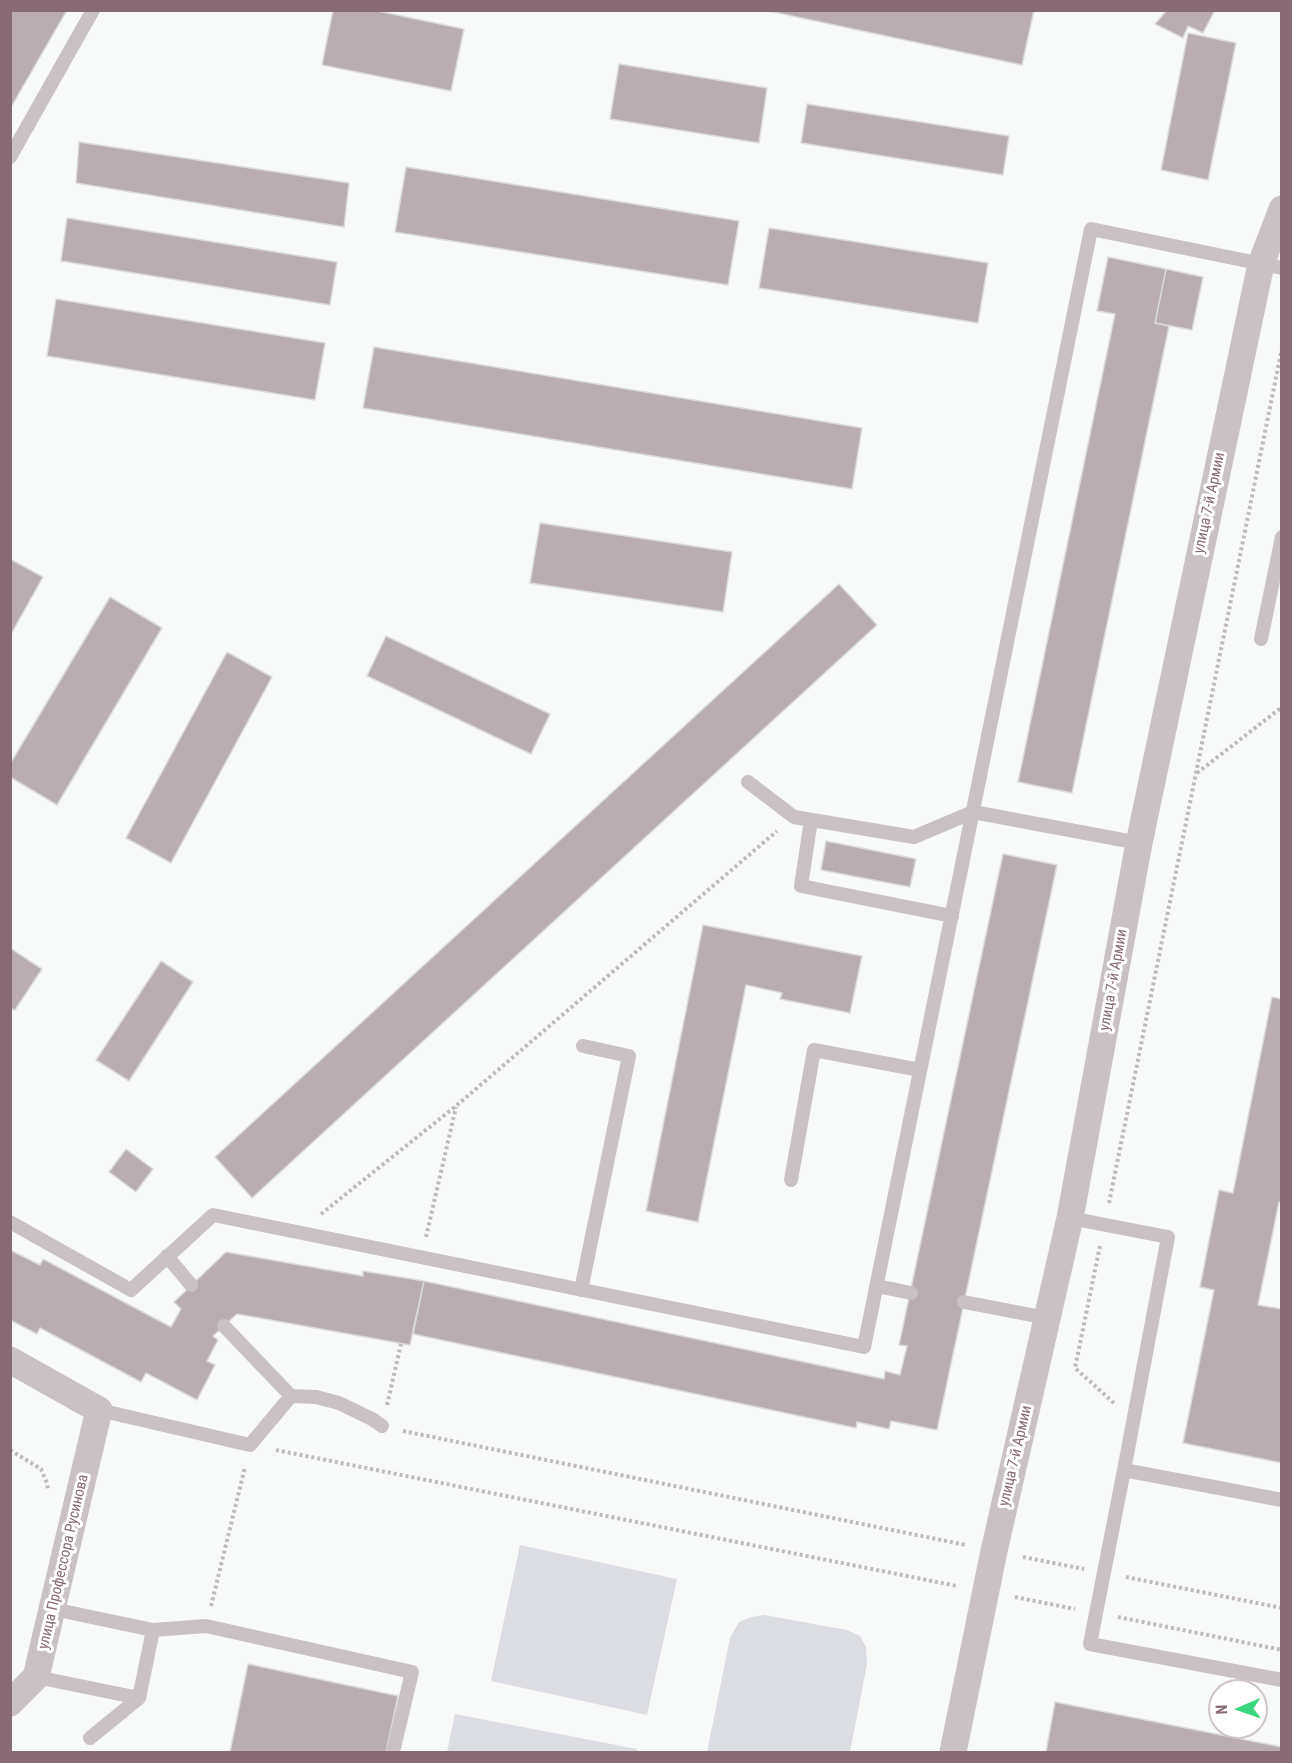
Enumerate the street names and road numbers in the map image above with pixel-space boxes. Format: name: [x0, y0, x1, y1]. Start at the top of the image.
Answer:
street label: улица 7-й Армии: [1190, 451, 1230, 555]
street label: улица 7-й Армии: [1096, 928, 1132, 1032]
street label: улица 7-й Армии: [996, 1404, 1036, 1508]
street label: улица Профессора Русинова: [35, 1473, 93, 1651]

